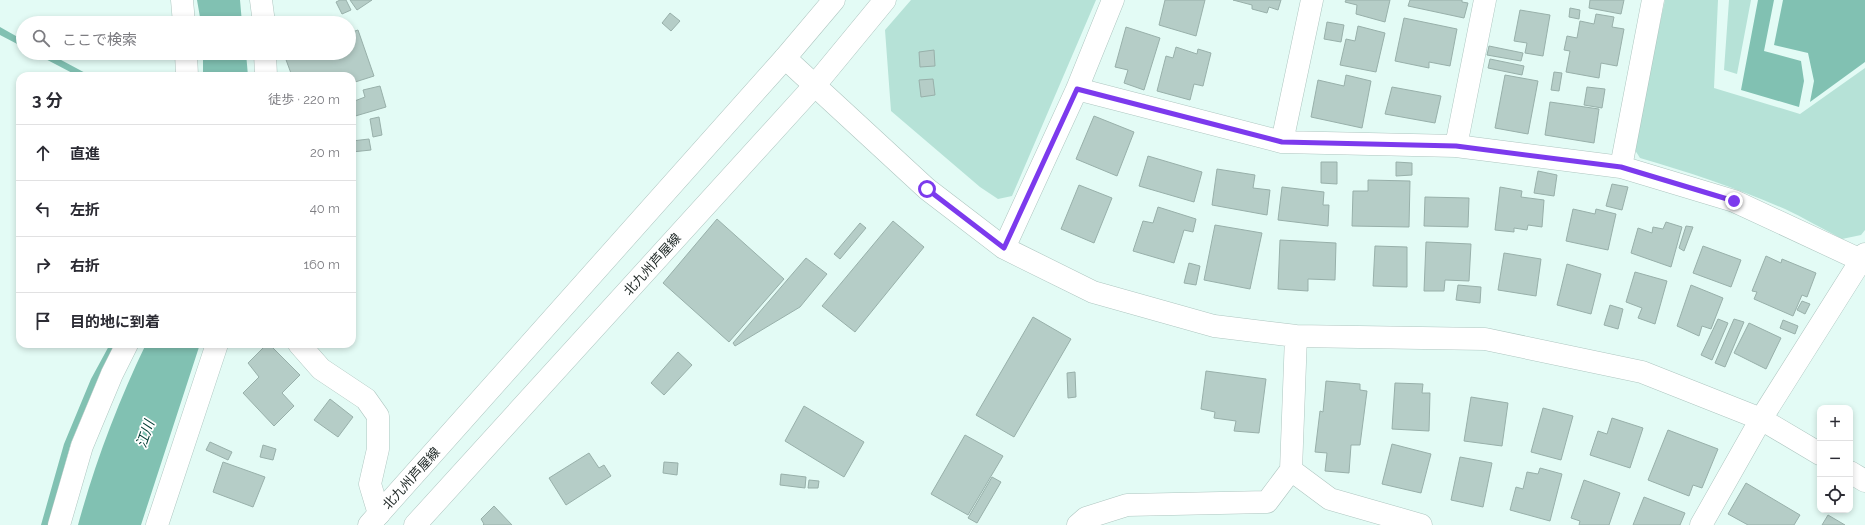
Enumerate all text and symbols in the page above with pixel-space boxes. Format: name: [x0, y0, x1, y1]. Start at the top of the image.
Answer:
search box: [16, 16, 356, 60]
icon: search: [30, 27, 52, 49]
text: ここで検索: [62, 31, 137, 49]
text: 3 分: [32, 90, 63, 110]
text: 徒歩 · 220 m: [268, 92, 340, 107]
icon: ahead: [32, 142, 54, 164]
text: 直進: [70, 145, 100, 163]
text: 20 m: [310, 145, 340, 160]
route start: [918, 180, 936, 198]
route end: [1725, 192, 1743, 210]
icon: left: [32, 198, 54, 220]
text: 左折: [70, 201, 100, 219]
text: 40 m: [310, 201, 340, 216]
street label: 北九州芦屋線: [621, 230, 684, 298]
icon: right: [32, 254, 54, 276]
text: 右折: [70, 257, 100, 275]
text: 160 m: [303, 257, 340, 272]
icon: arrive: [32, 310, 54, 332]
text: 目的地に到着: [70, 313, 160, 331]
map controls: [1817, 405, 1853, 513]
button: +: [1817, 405, 1853, 441]
water label: 江川: [133, 416, 158, 450]
button: −: [1817, 441, 1853, 477]
street label: 北九州芦屋線: [380, 444, 443, 512]
button: locate: [1817, 477, 1853, 513]

